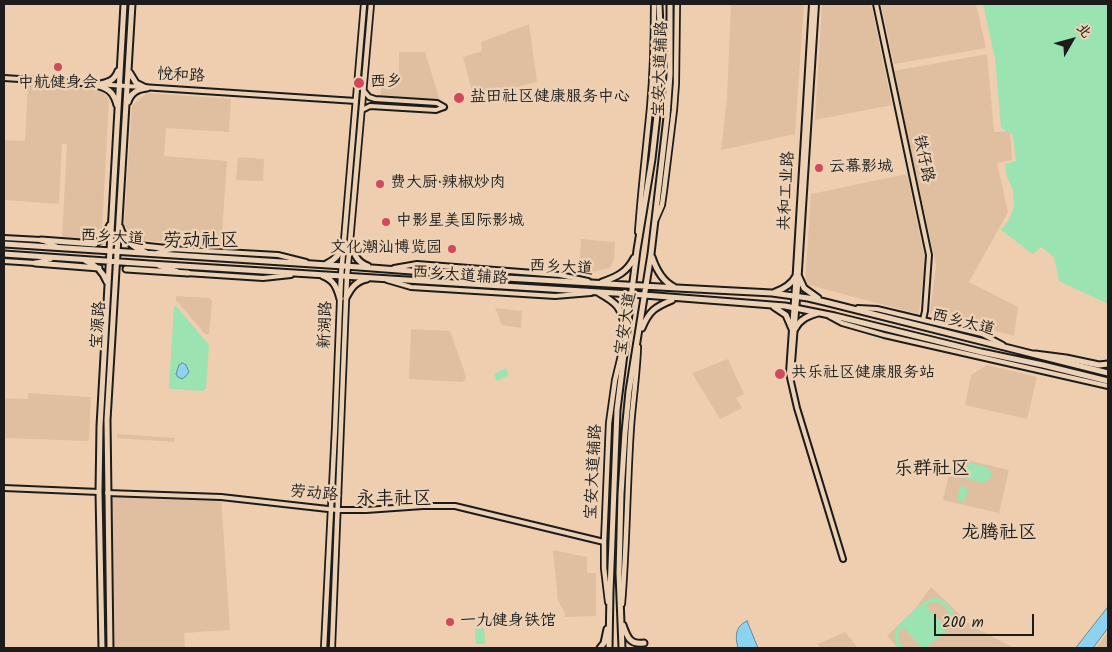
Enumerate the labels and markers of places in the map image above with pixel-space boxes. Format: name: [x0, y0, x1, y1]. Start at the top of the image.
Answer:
marker: 中航健身会: [52, 61, 64, 73]
place label: 西乡: [370, 73, 402, 93]
place label: 中航健身会: [18, 74, 98, 94]
marker: 西乡: [352, 76, 366, 90]
place label: 盐田社区健康服务中心: [470, 88, 630, 108]
marker: 盐田社区健康服务中心: [452, 91, 466, 105]
place label: 云幕影城: [829, 158, 893, 178]
marker: 云幕影城: [813, 162, 825, 174]
place label: 费大厨·辣椒炒肉: [390, 174, 506, 194]
marker: 费大厨·辣椒炒肉: [374, 178, 386, 190]
place label: 中影星美国际影城: [396, 212, 524, 232]
marker: 中影星美国际影城: [380, 216, 392, 228]
place label: 文化潮汕博览园: [330, 239, 442, 259]
marker: 文化潮汕博览园: [446, 243, 458, 255]
place label: 共乐社区健康服务站: [791, 364, 935, 384]
marker: 共乐社区健康服务站: [773, 367, 787, 381]
place label: 一九健身铁馆: [460, 612, 556, 632]
marker: 一九健身铁馆: [444, 616, 456, 628]

